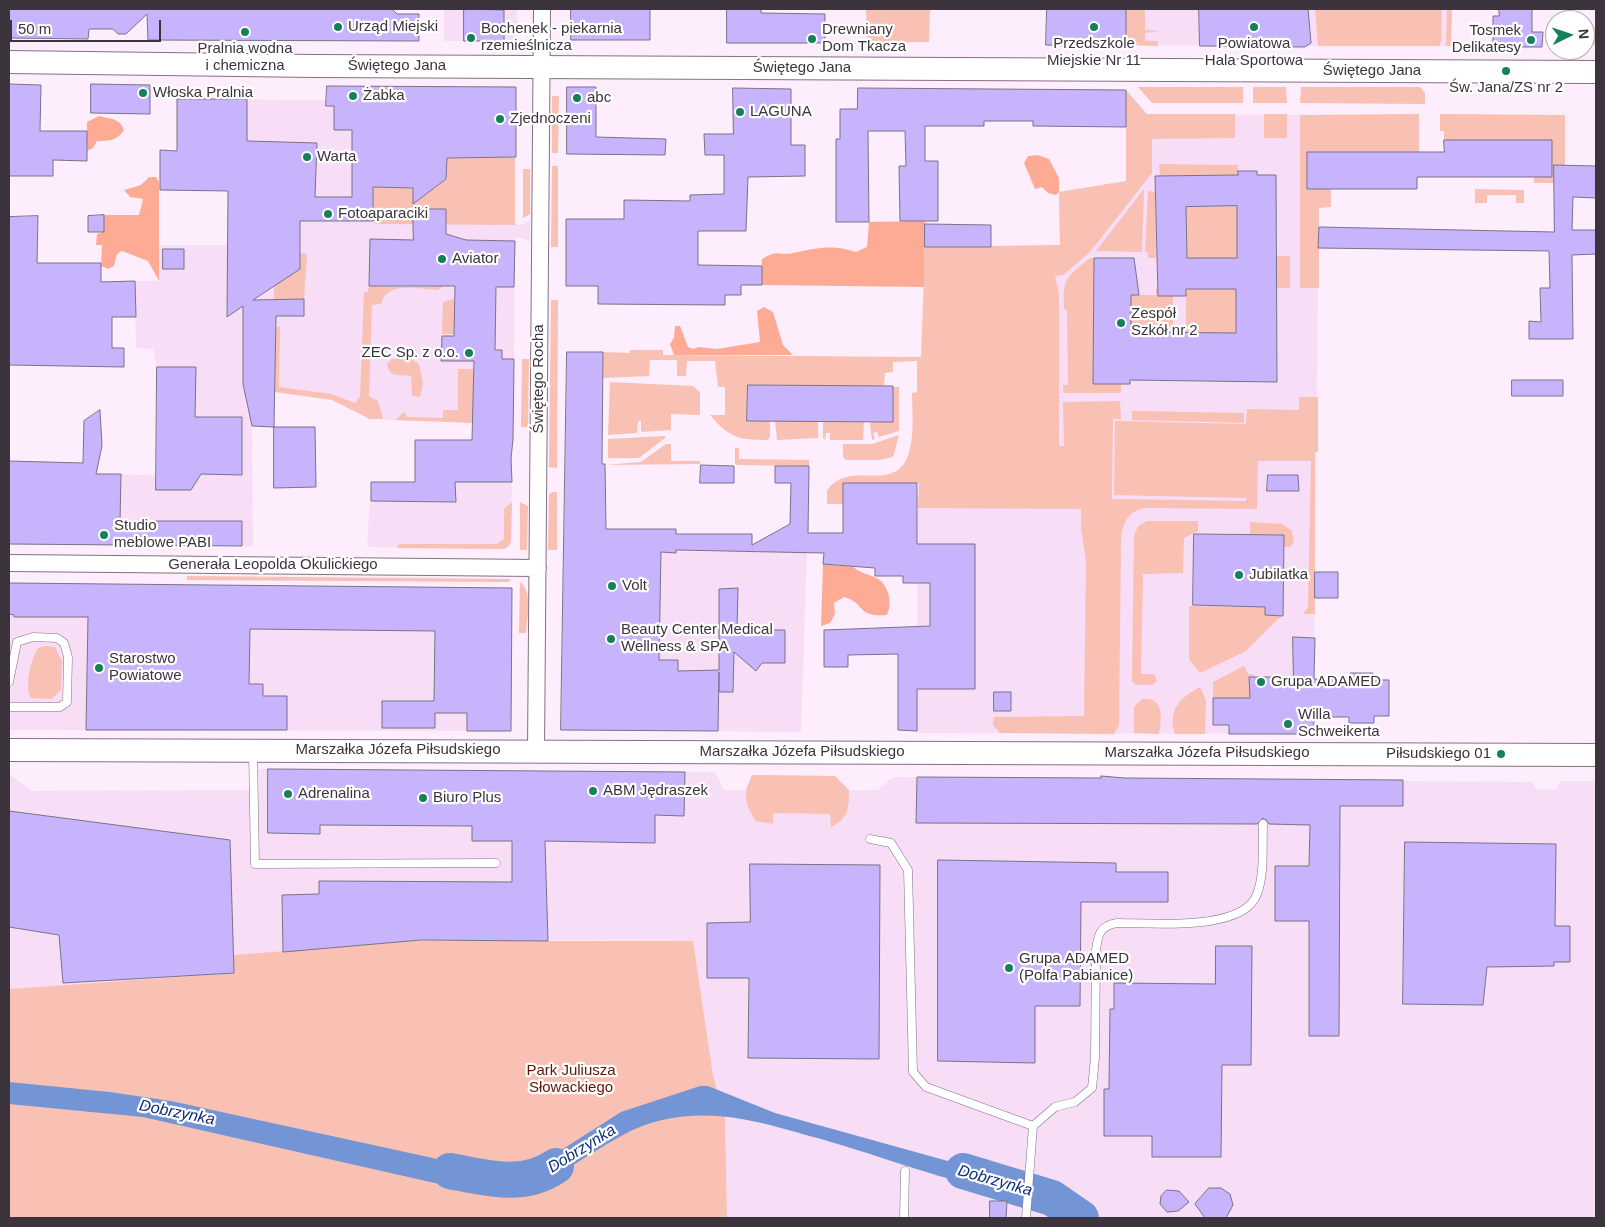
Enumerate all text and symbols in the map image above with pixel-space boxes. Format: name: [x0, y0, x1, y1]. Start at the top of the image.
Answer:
scale bar: [12, 10, 164, 42]
north arrow: [1545, 10, 1595, 60]
place label: Urząd Miejski: [348, 18, 438, 36]
text: 50 m: [18, 20, 51, 37]
place label: Bochenek - piekarnia rzemieślnicza: [481, 20, 622, 55]
marker: Urząd Miejski: [332, 21, 344, 33]
place label: Drewniany Dom Tkacza: [822, 21, 906, 56]
marker: Przedszkole Miejskie Nr 11: [1088, 21, 1100, 33]
marker: Powiatowa Hala Sportowa: [1248, 21, 1260, 33]
place label: Tosmek Delikatesy: [1452, 22, 1521, 57]
marker: Pralnia wodna i chemiczna: [239, 26, 251, 38]
text: N: [1576, 28, 1592, 40]
marker: Bochenek - piekarnia rzemieślnicza: [465, 32, 477, 44]
marker: Drewniany Dom Tkacza: [806, 33, 818, 45]
marker: Tosmek Delikatesy: [1525, 34, 1537, 46]
place label: Przedszkole Miejskie Nr 11: [1047, 35, 1141, 70]
place label: Powiatowa Hala Sportowa: [1205, 35, 1303, 70]
place label: Pralnia wodna i chemiczna: [197, 40, 293, 75]
street label: Świętego Jana: [348, 57, 446, 75]
street label: Świętego Jana: [753, 59, 851, 77]
street label: Świętego Jana: [1323, 62, 1421, 80]
marker: Św. Jana/ZS nr 2: [1500, 65, 1512, 77]
place label: Św. Jana/ZS nr 2: [1449, 79, 1563, 97]
place label: Włoska Pralnia: [153, 84, 253, 102]
marker: Włoska Pralnia: [137, 87, 149, 99]
place label: Żabka: [363, 87, 405, 105]
place label: abc: [587, 89, 611, 107]
marker: Żabka: [347, 90, 359, 102]
marker: abc: [571, 92, 583, 104]
place label: LAGUNA: [750, 103, 812, 121]
marker: LAGUNA: [734, 106, 746, 118]
place label: Zjednoczeni: [510, 110, 591, 128]
marker: Zjednoczeni: [494, 113, 506, 125]
place label: Warta: [317, 148, 356, 166]
marker: Warta: [301, 151, 313, 163]
place label: Fotoaparaciki: [338, 205, 428, 223]
marker: Fotoaparaciki: [322, 208, 334, 220]
place label: Aviator: [452, 250, 498, 268]
marker: Aviator: [436, 253, 448, 265]
place label: Zespół Szkół nr 2: [1131, 305, 1198, 340]
marker: Zespół Szkół nr 2: [1115, 317, 1127, 329]
street label: Świętego Rocha: [530, 324, 548, 434]
place label: ZEC Sp. z o.o.: [361, 344, 459, 362]
marker: ZEC Sp. z o.o.: [463, 347, 475, 359]
place label: Studio meblowe PABI: [114, 517, 211, 552]
marker: Studio meblowe PABI: [98, 529, 110, 541]
street label: Generała Leopolda Okulickiego: [168, 556, 378, 574]
place label: Jubilatka: [1249, 566, 1308, 584]
marker: Jubilatka: [1233, 569, 1245, 581]
place label: Volt: [622, 577, 647, 595]
marker: Volt: [606, 580, 618, 592]
place label: Beauty Center Medical Wellness & SPA: [621, 621, 773, 656]
marker: Beauty Center Medical Wellness & SPA: [605, 633, 617, 645]
place label: Starostwo Powiatowe: [109, 650, 182, 685]
marker: Starostwo Powiatowe: [93, 662, 105, 674]
place label: Grupa ADAMED: [1271, 673, 1381, 691]
marker: Grupa ADAMED: [1255, 676, 1267, 688]
place label: Willa Schweikerta: [1298, 706, 1380, 741]
marker: Willa Schweikerta: [1282, 718, 1294, 730]
street label: Marszałka Józefa Piłsudskiego: [295, 741, 501, 759]
street label: Marszałka Józefa Piłsudskiego: [699, 743, 905, 761]
street label: Marszałka Józefa Piłsudskiego: [1104, 744, 1310, 762]
place label: Piłsudskiego 01: [1386, 745, 1491, 763]
marker: Piłsudskiego 01: [1495, 748, 1507, 760]
place label: ABM Jędraszek: [603, 782, 708, 800]
place label: Adrenalina: [298, 785, 370, 803]
marker: ABM Jędraszek: [587, 785, 599, 797]
marker: Adrenalina: [282, 788, 294, 800]
place label: Biuro Plus: [433, 789, 501, 807]
marker: Biuro Plus: [417, 792, 429, 804]
place label: Grupa ADAMED (Polfa Pabianice): [1019, 950, 1133, 985]
marker: Grupa ADAMED (Polfa Pabianice): [1003, 962, 1015, 974]
park label: Park Juliusza Słowackiego: [526, 1062, 616, 1097]
water label: Dobrzynka: [138, 1096, 216, 1130]
water label: Dobrzynka: [544, 1121, 620, 1177]
water label: Dobrzynka: [956, 1161, 1034, 1201]

